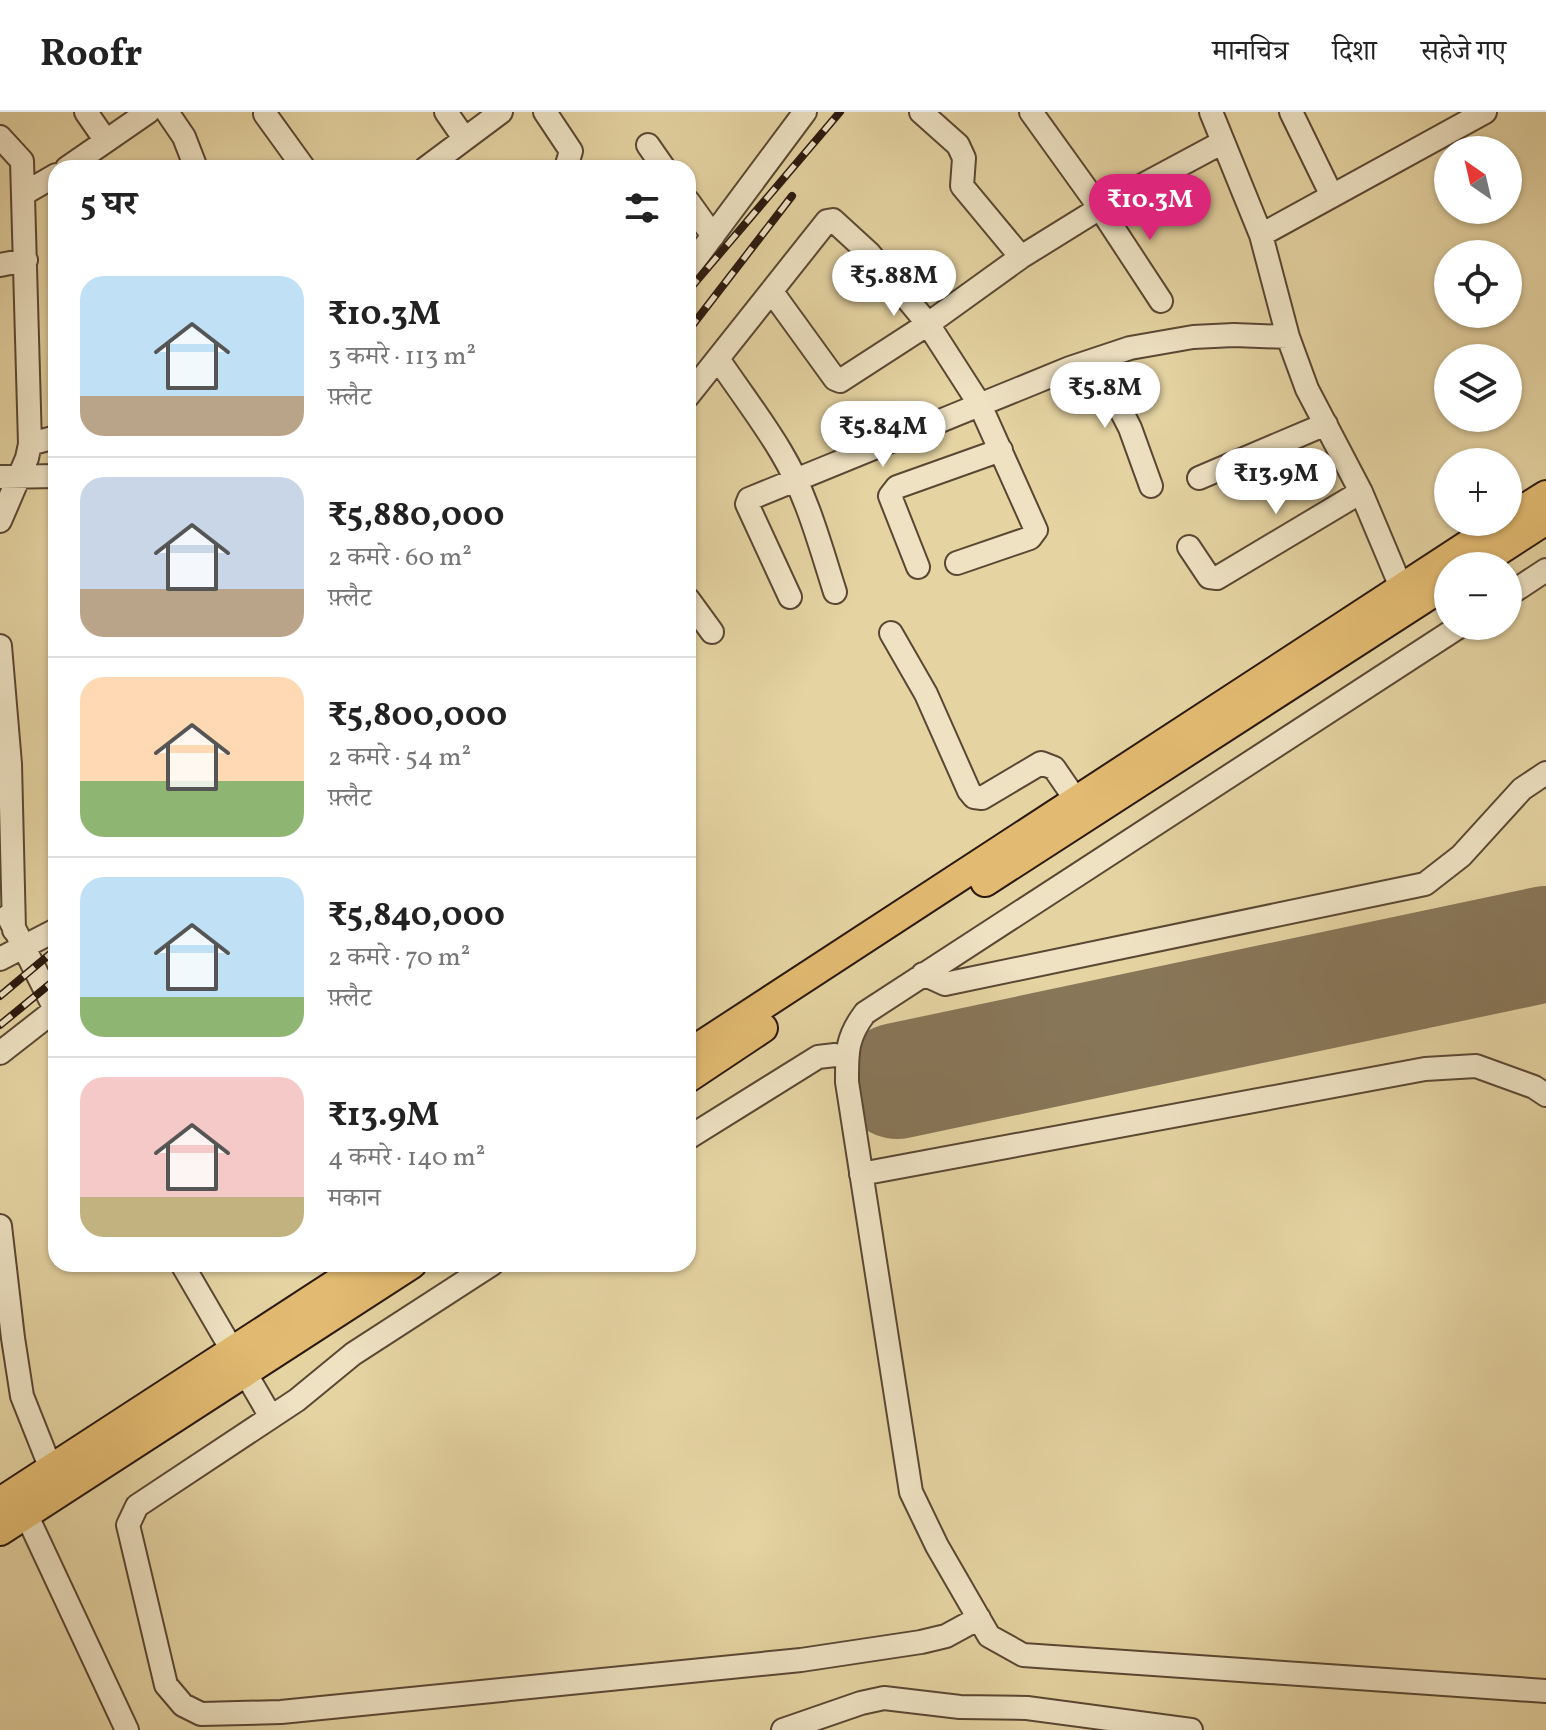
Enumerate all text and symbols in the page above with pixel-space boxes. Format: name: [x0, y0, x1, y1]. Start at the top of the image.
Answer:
text: Roofr: [40, 29, 142, 82]
text: मानचित्र: [1212, 33, 1288, 72]
text: दिशा: [1332, 33, 1377, 72]
text: सहेजे गए: [1421, 33, 1506, 72]
north arrow: [1434, 136, 1522, 224]
map controls: [1434, 136, 1522, 640]
pin: ₹10.3M: [1085, 174, 1215, 242]
text: 5 घर: [80, 182, 137, 229]
text: ₹10.3M: [1107, 182, 1193, 218]
icon: filters: [620, 186, 664, 230]
button: locate: [1434, 240, 1522, 328]
pin: ₹5.88M: [829, 250, 959, 318]
text: ₹5.88M: [850, 258, 938, 294]
text: ₹10.3M: [328, 292, 441, 339]
icon: home: [144, 308, 240, 404]
text: 3 कमरे · 113 m²: [328, 339, 476, 375]
button: layers: [1434, 344, 1522, 432]
pin: ₹5.8M: [1049, 362, 1161, 430]
text: ₹5.8M: [1068, 370, 1142, 406]
text: फ़्लैट: [328, 380, 371, 416]
pin: ₹5.84M: [818, 401, 948, 469]
text: ₹5.84M: [839, 409, 927, 445]
pin: ₹13.9M: [1211, 448, 1341, 516]
button: +: [1434, 448, 1522, 536]
text: ₹13.9M: [1234, 456, 1319, 492]
text: ₹5,880,000: [328, 493, 504, 540]
icon: home: [144, 509, 240, 605]
text: 2 कमरे · 60 m²: [328, 540, 472, 576]
button: −: [1434, 552, 1522, 640]
text: फ़्लैट: [328, 581, 371, 617]
text: ₹5,800,000: [328, 693, 507, 740]
icon: home: [144, 709, 240, 805]
text: 2 कमरे · 54 m²: [328, 740, 471, 776]
text: फ़्लैट: [328, 781, 371, 817]
text: ₹5,840,000: [328, 893, 505, 940]
icon: home: [144, 909, 240, 1005]
text: 2 कमरे · 70 m²: [328, 940, 470, 976]
text: फ़्लैट: [328, 981, 371, 1017]
text: ₹13.9M: [328, 1093, 439, 1140]
icon: home: [144, 1109, 240, 1205]
text: 4 कमरे · 140 m²: [328, 1140, 485, 1176]
text: मकान: [328, 1181, 381, 1217]

